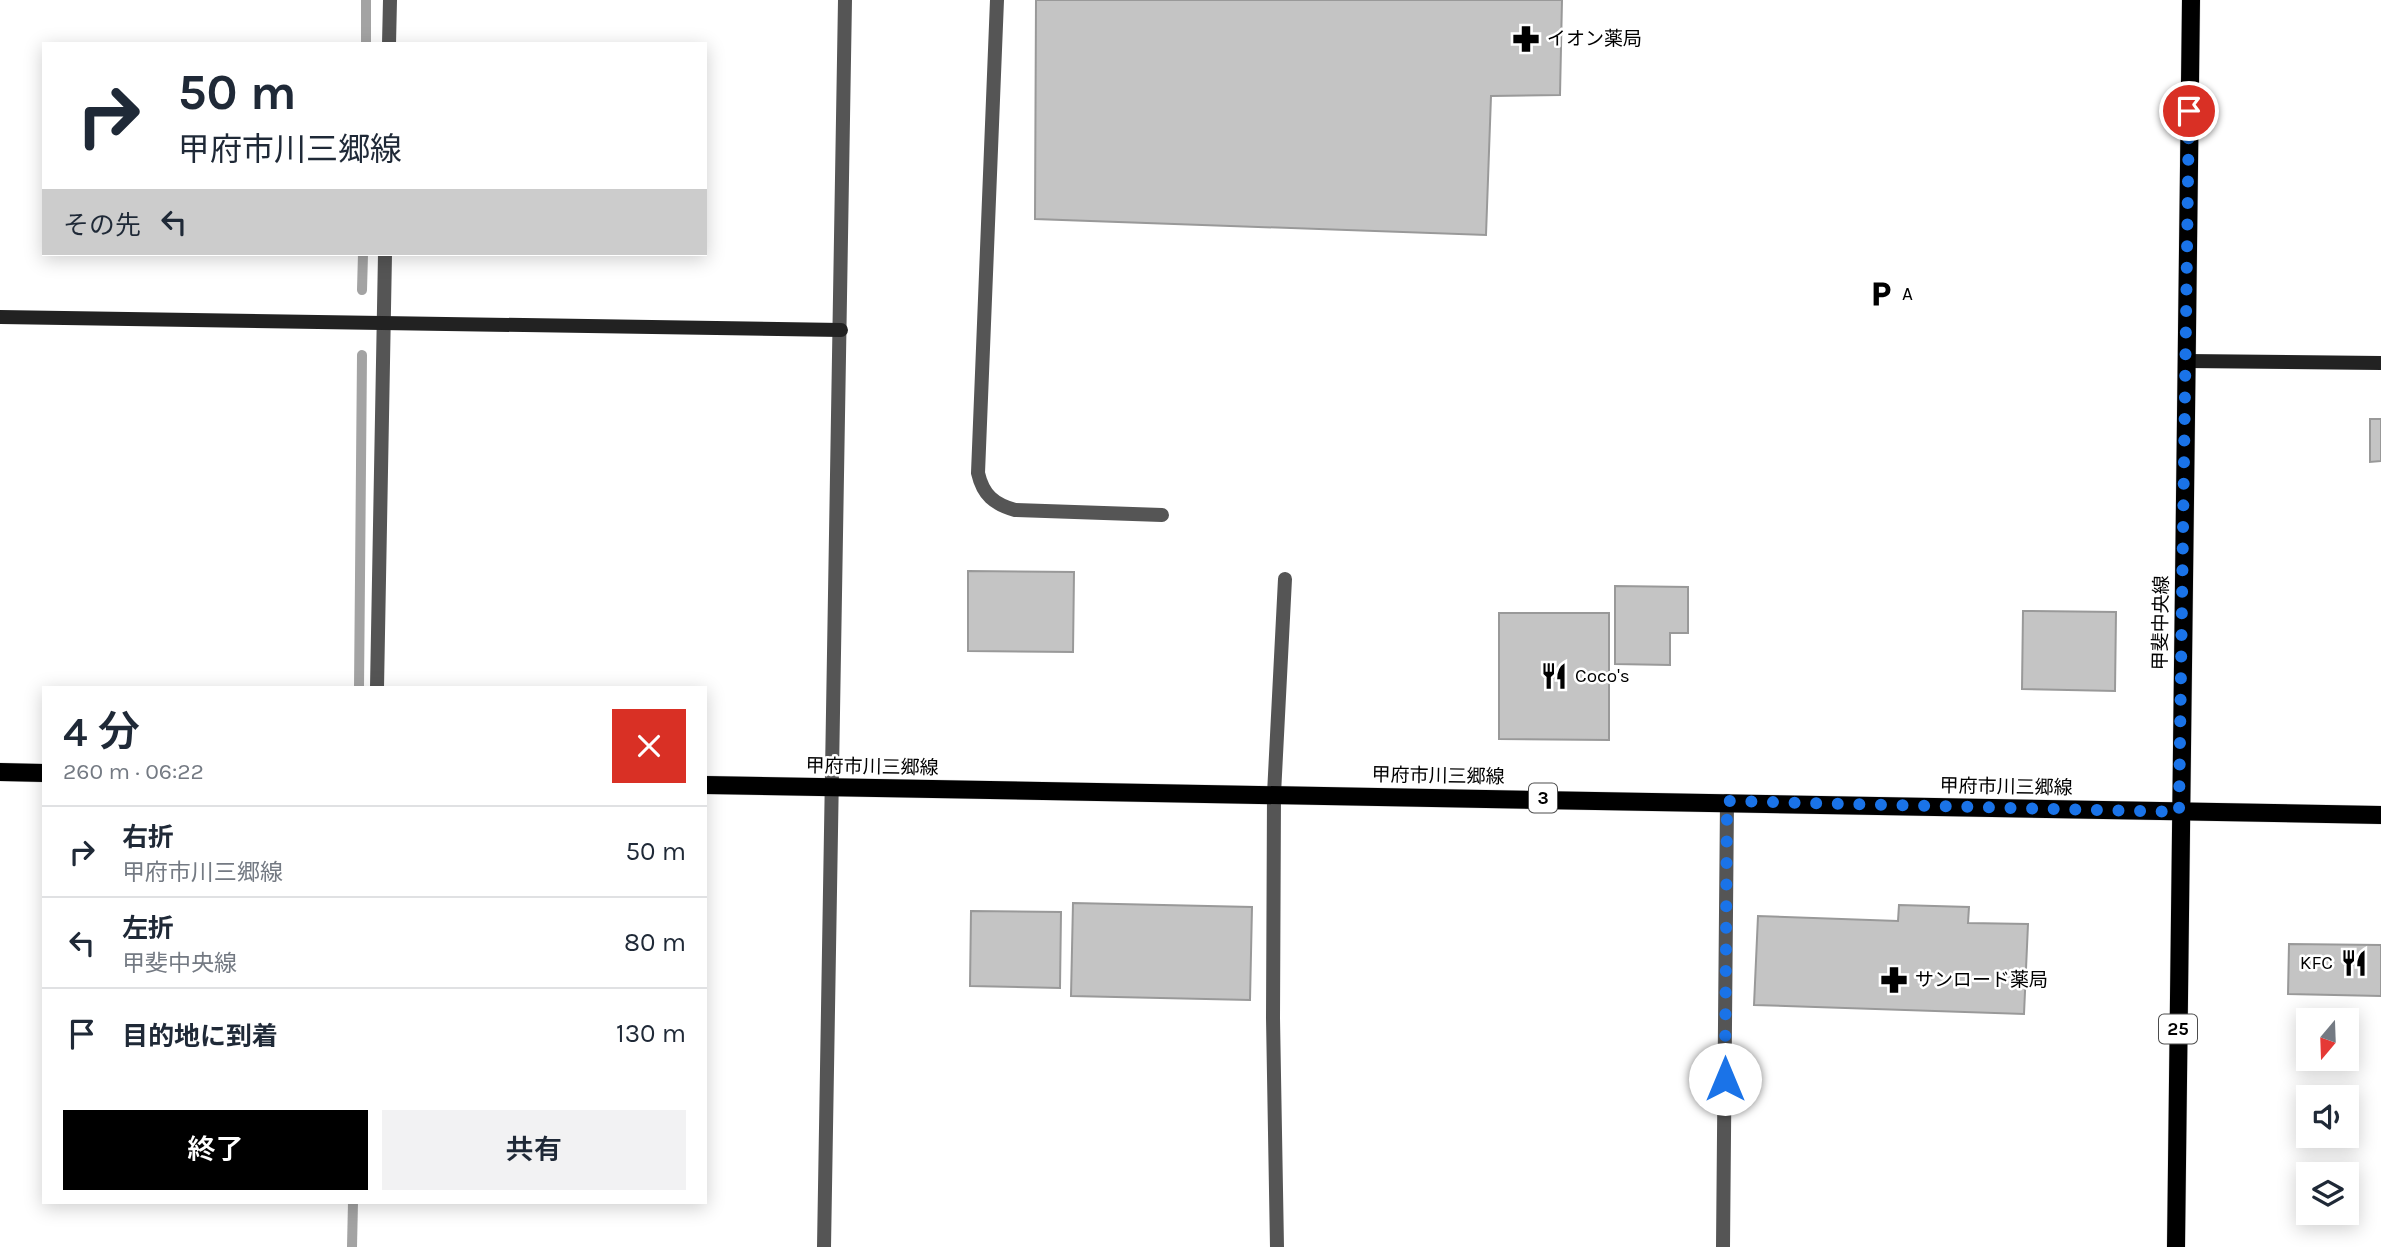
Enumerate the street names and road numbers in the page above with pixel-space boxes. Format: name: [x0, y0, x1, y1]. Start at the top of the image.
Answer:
street label: 甲斐中央線: [2149, 575, 2173, 671]
street label: 甲府市川三郷線: [805, 755, 939, 779]
street label: 甲府市川三郷線: [1371, 764, 1505, 788]
street label: 甲府市川三郷線: [1939, 775, 2073, 799]
road number: 3: [1529, 784, 1557, 812]
road number: 25: [2159, 1014, 2197, 1044]

